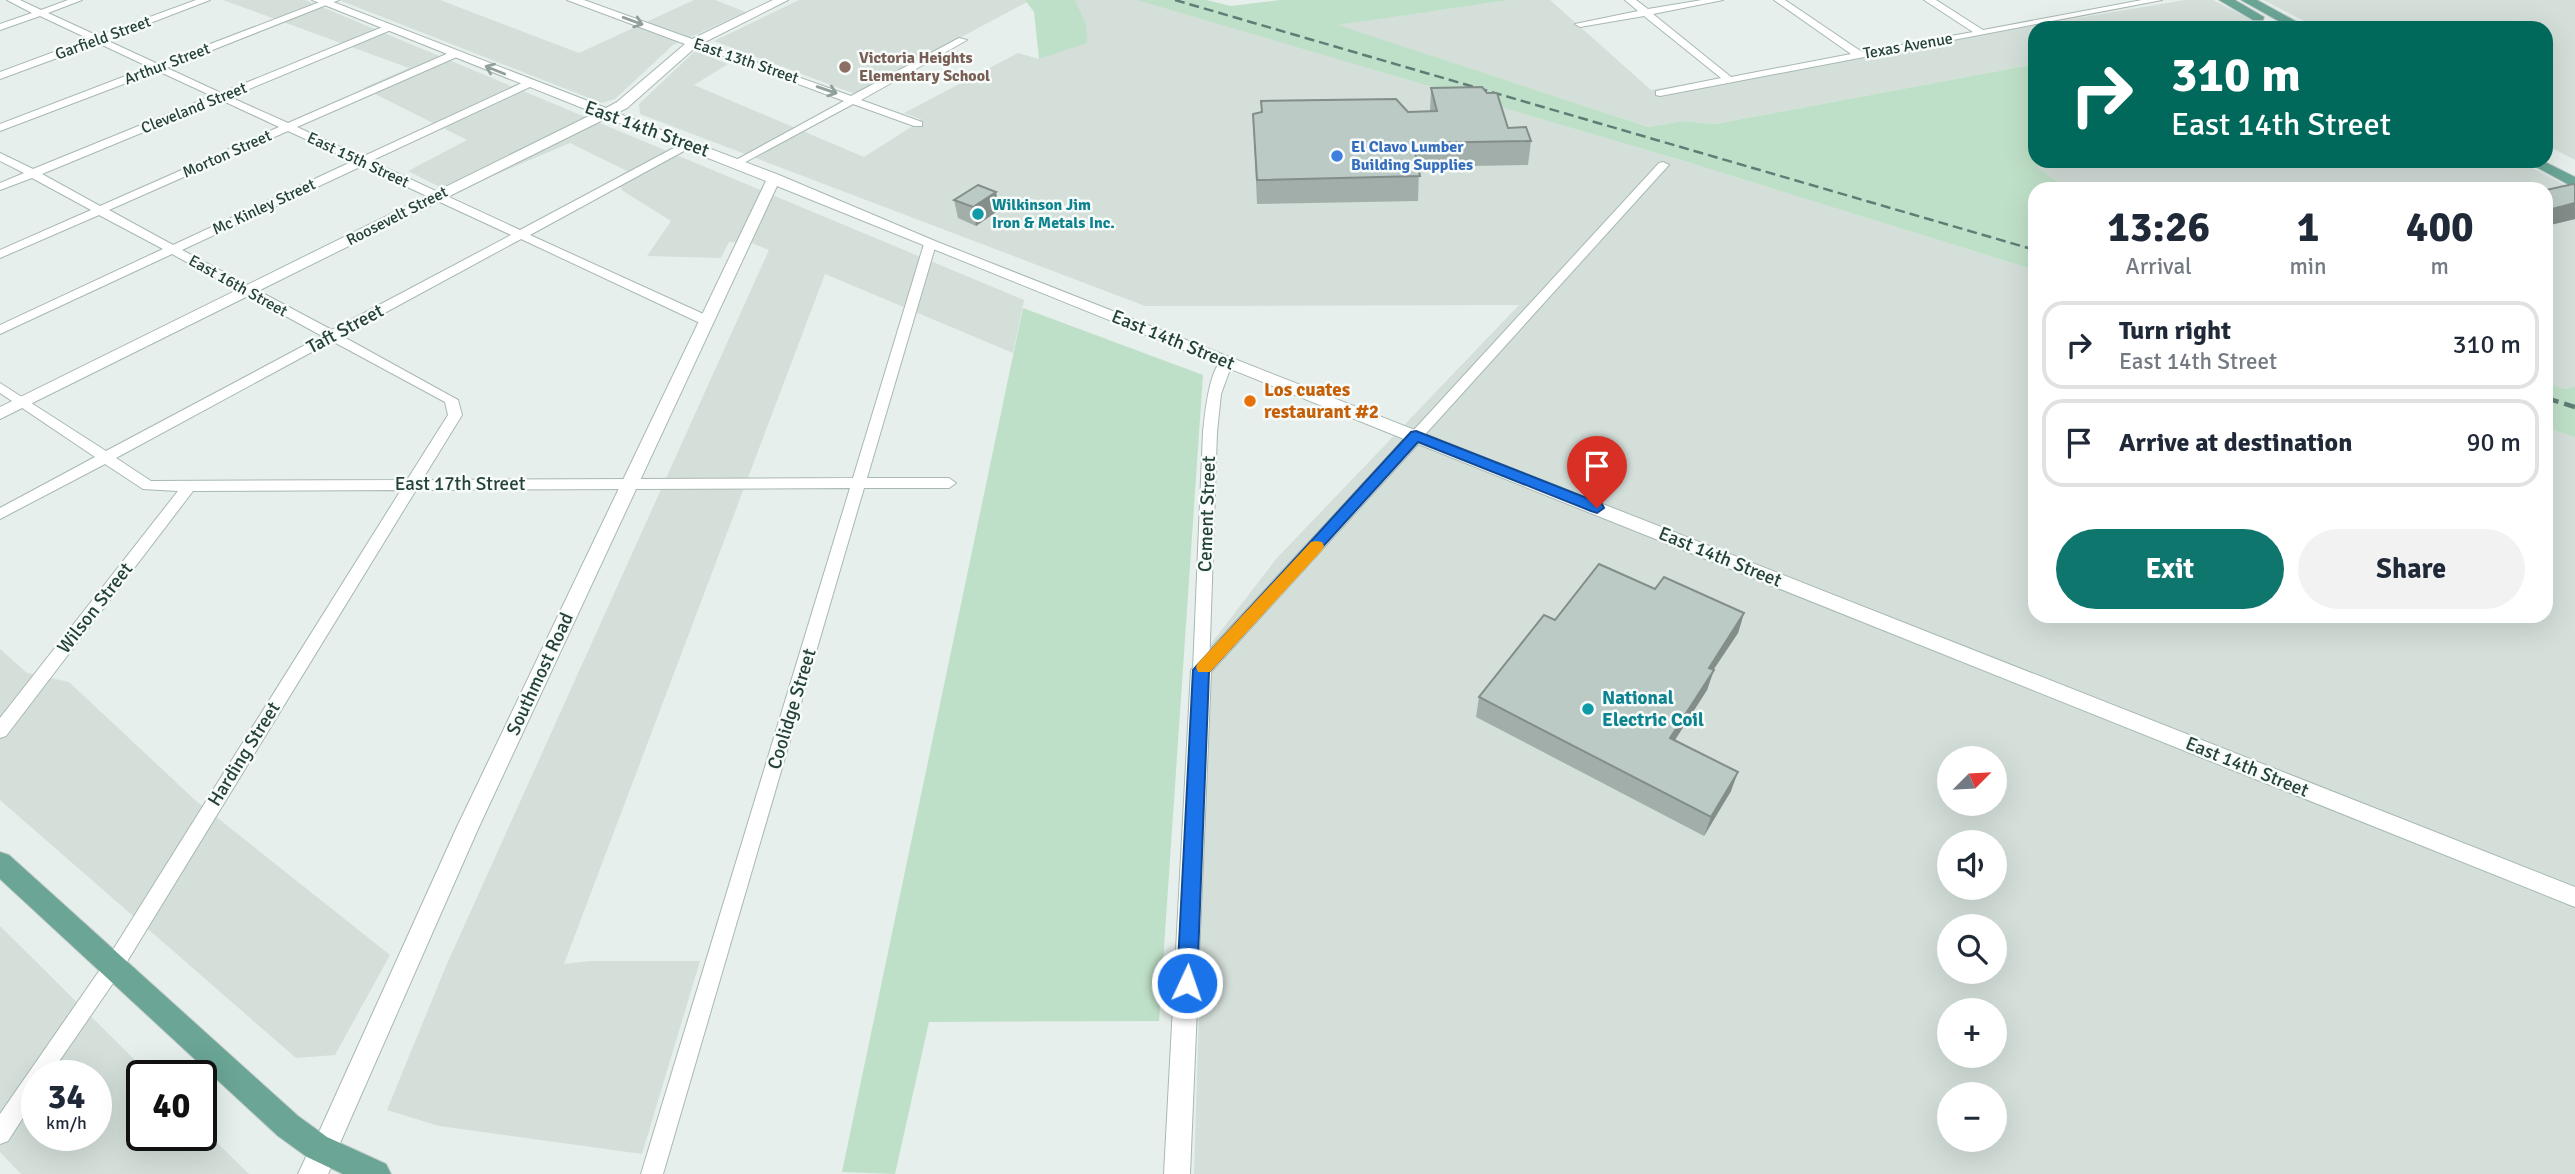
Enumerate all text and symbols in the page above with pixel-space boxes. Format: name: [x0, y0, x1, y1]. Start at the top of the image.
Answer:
street label: Garfield Street: [52, 11, 154, 65]
one-way arrow: [622, 16, 643, 29]
street label: Texas Avenue: [1862, 28, 1954, 64]
street label: East 13th Street: [691, 34, 802, 88]
street label: Arthur Street: [121, 38, 213, 89]
text: 310 m: [2171, 45, 2301, 105]
place label: Victoria Heights Elementary School: [859, 48, 990, 86]
icon: right: [2056, 49, 2147, 140]
marker: Victoria Heights Elementary School: [837, 59, 853, 75]
one-way arrow: [484, 63, 506, 76]
street label: Cleveland Street: [138, 78, 250, 138]
one-way arrow: [815, 85, 837, 97]
street label: East 14th Street: [582, 95, 713, 163]
text: East 14th Street: [2171, 105, 2391, 144]
street label: Morton Street: [179, 125, 275, 182]
street label: East 15th Street: [304, 128, 412, 192]
place label: El Clavo Lumber Building Supplies: [1351, 137, 1473, 175]
marker: El Clavo Lumber Building Supplies: [1329, 148, 1345, 164]
street label: Mc Kinley Street: [209, 174, 319, 240]
street label: Roosevelt Street: [343, 182, 451, 250]
place label: Wilkinson Jim Iron & Metals Inc.: [992, 195, 1115, 233]
text: 13:26: [2107, 202, 2210, 253]
text: 1: [2297, 202, 2319, 253]
text: 400: [2406, 202, 2474, 253]
marker: Wilkinson Jim Iron & Metals Inc.: [970, 206, 986, 222]
street label: East 16th Street: [185, 251, 291, 322]
text: Arrival: [2126, 252, 2192, 281]
text: min: [2289, 252, 2327, 281]
text: m: [2431, 252, 2449, 281]
street label: Taft Street: [302, 299, 388, 359]
street label: East 14th Street: [1108, 304, 1238, 376]
text: Turn right: [2119, 315, 2231, 347]
icon: right: [2060, 326, 2098, 364]
text: 310 m: [2452, 329, 2521, 361]
text: East 14th Street: [2119, 347, 2277, 376]
place label: Los cuates restaurant #2: [1264, 378, 1379, 424]
marker: Los cuates restaurant #2: [1242, 393, 1258, 409]
icon: arrive: [2060, 424, 2098, 462]
text: Arrive at destination: [2119, 427, 2352, 459]
text: 90 m: [2466, 427, 2521, 459]
pin: [1567, 436, 1627, 508]
icon: arrive: [1578, 447, 1616, 485]
street label: Cement Street: [1193, 455, 1221, 572]
street label: East 17th Street: [395, 472, 526, 496]
street label: East 14th Street: [1655, 521, 1785, 593]
button: Exit: [2056, 529, 2284, 609]
button: Share: [2298, 529, 2525, 609]
street label: Wilson Street: [52, 557, 138, 658]
street label: Southmost Road: [501, 609, 579, 739]
street label: Coolidge Street: [762, 645, 822, 772]
place label: National Electric Coil: [1602, 686, 1704, 732]
street label: Harding Street: [202, 697, 286, 811]
marker: National Electric Coil: [1580, 701, 1596, 717]
street label: East 14th Street: [2182, 731, 2312, 803]
north arrow: [1937, 746, 2007, 816]
map controls: [1937, 746, 2007, 1152]
button: sound: [1937, 830, 2007, 900]
button: search: [1937, 914, 2007, 984]
position arrow: [1150, 946, 1224, 1020]
button: +: [1937, 998, 2007, 1068]
speed limit sign: 40: [126, 1060, 217, 1151]
text: 34: [48, 1075, 85, 1118]
button: −: [1937, 1082, 2007, 1152]
text: km/h: [46, 1112, 87, 1134]

